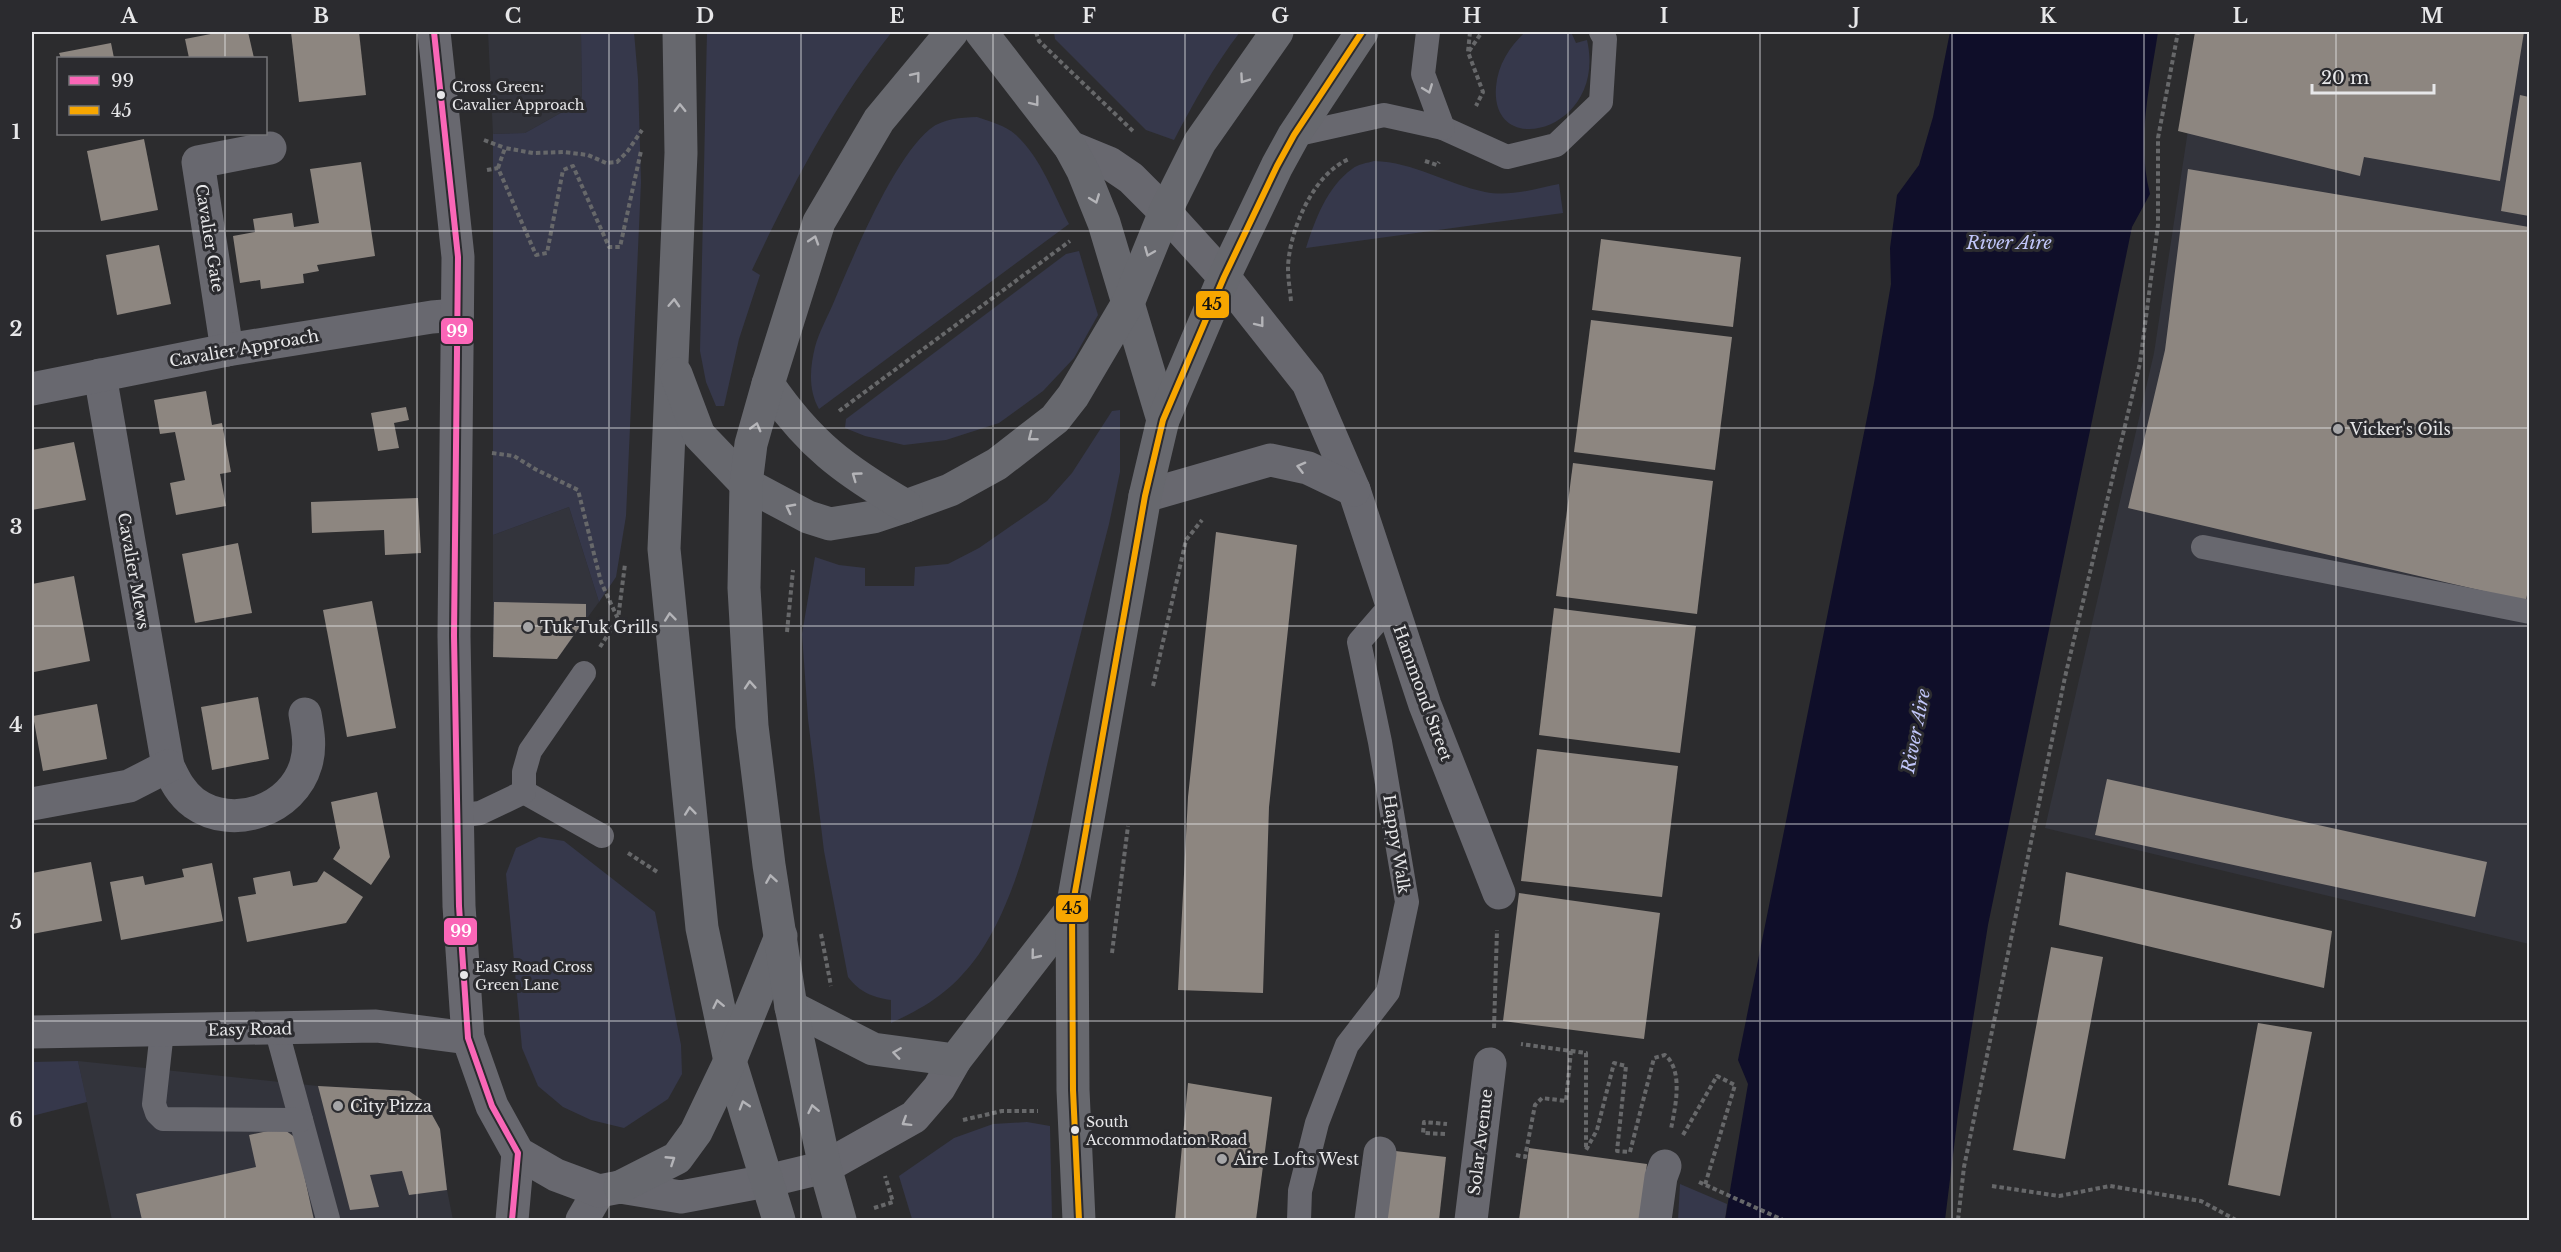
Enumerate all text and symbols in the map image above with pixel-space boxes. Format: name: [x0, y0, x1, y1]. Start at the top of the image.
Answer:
text: A: [120, 4, 138, 28]
text: B: [313, 4, 329, 28]
text: C: [505, 4, 521, 28]
text: D: [696, 4, 714, 28]
text: E: [889, 4, 905, 28]
text: F: [1082, 4, 1096, 28]
text: G: [1271, 4, 1289, 28]
text: H: [1463, 4, 1482, 28]
text: I: [1660, 4, 1668, 28]
text: J: [1848, 4, 1860, 28]
text: K: [2040, 4, 2057, 28]
text: L: [2232, 4, 2248, 28]
text: M: [2421, 4, 2444, 28]
legend: [57, 57, 267, 135]
scale bar: [2312, 57, 2434, 95]
text: 20 m: [2321, 67, 2369, 89]
text: 99: [111, 70, 134, 92]
one-way arrow: [908, 71, 919, 82]
one-way arrow: [1240, 73, 1251, 84]
place label: Cross Green: Cavalier Approach: [452, 78, 585, 114]
one-way arrow: [1421, 82, 1433, 93]
marker: Cross Green: Cavalier Approach: [435, 89, 447, 101]
one-way arrow: [1028, 95, 1039, 106]
text: 45: [111, 100, 132, 122]
one-way arrow: [674, 103, 686, 112]
text: 1: [12, 120, 21, 144]
street label: Cavalier Gate: [192, 182, 228, 294]
one-way arrow: [1088, 193, 1100, 204]
water label: River Aire: [1965, 232, 2052, 254]
one-way arrow: [806, 235, 819, 246]
one-way arrow: [1144, 246, 1156, 257]
line badge: 45: [1195, 290, 1230, 319]
text: 45: [1202, 294, 1222, 314]
one-way arrow: [667, 298, 680, 307]
text: 2: [9, 317, 23, 341]
line badge: 99: [440, 317, 474, 345]
one-way arrow: [1253, 317, 1264, 328]
text: 99: [446, 321, 468, 341]
street label: Cavalier Approach: [168, 325, 320, 371]
place label: Vicker's Oils: [2349, 419, 2451, 439]
one-way arrow: [749, 422, 761, 433]
marker: Vicker's Oils: [2331, 422, 2345, 436]
one-way arrow: [1027, 430, 1038, 441]
one-way arrow: [1296, 461, 1306, 474]
one-way arrow: [852, 472, 863, 483]
one-way arrow: [786, 504, 797, 515]
street label: Cavalier Mews: [114, 511, 154, 631]
text: 3: [10, 515, 22, 539]
one-way arrow: [665, 613, 677, 622]
place label: Tuk Tuk Grills: [540, 617, 658, 637]
marker: Tuk Tuk Grills: [521, 620, 535, 634]
street label: Hammond Street: [1389, 622, 1457, 764]
one-way arrow: [743, 680, 756, 689]
water label: River Aire: [1897, 687, 1935, 776]
text: 4: [9, 713, 23, 737]
street label: Happy Walk: [1379, 793, 1415, 895]
one-way arrow: [684, 807, 697, 816]
one-way arrow: [766, 874, 778, 883]
line badge: 45: [1055, 894, 1089, 923]
text: 45: [1062, 898, 1082, 918]
text: 5: [10, 910, 22, 934]
line badge: 99: [443, 917, 478, 946]
text: 99: [450, 921, 472, 941]
one-way arrow: [1032, 948, 1043, 959]
place label: Easy Road Cross Green Lane: [475, 958, 593, 994]
marker: Easy Road Cross Green Lane: [458, 969, 470, 981]
one-way arrow: [712, 999, 725, 1009]
street label: Easy Road: [208, 1018, 293, 1040]
one-way arrow: [893, 1047, 902, 1059]
street label: Solar Avenue: [1464, 1088, 1496, 1196]
place label: City Pizza: [350, 1096, 432, 1116]
marker: City Pizza: [331, 1099, 345, 1113]
one-way arrow: [739, 1100, 751, 1111]
one-way arrow: [807, 1105, 820, 1115]
text: 6: [9, 1108, 23, 1132]
place label: South Accommodation Road: [1085, 1113, 1248, 1149]
one-way arrow: [902, 1114, 912, 1126]
marker: South Accommodation Road: [1069, 1124, 1081, 1136]
place label: Aire Lofts West: [1233, 1149, 1359, 1169]
marker: Aire Lofts West: [1215, 1152, 1229, 1166]
one-way arrow: [665, 1157, 676, 1168]

